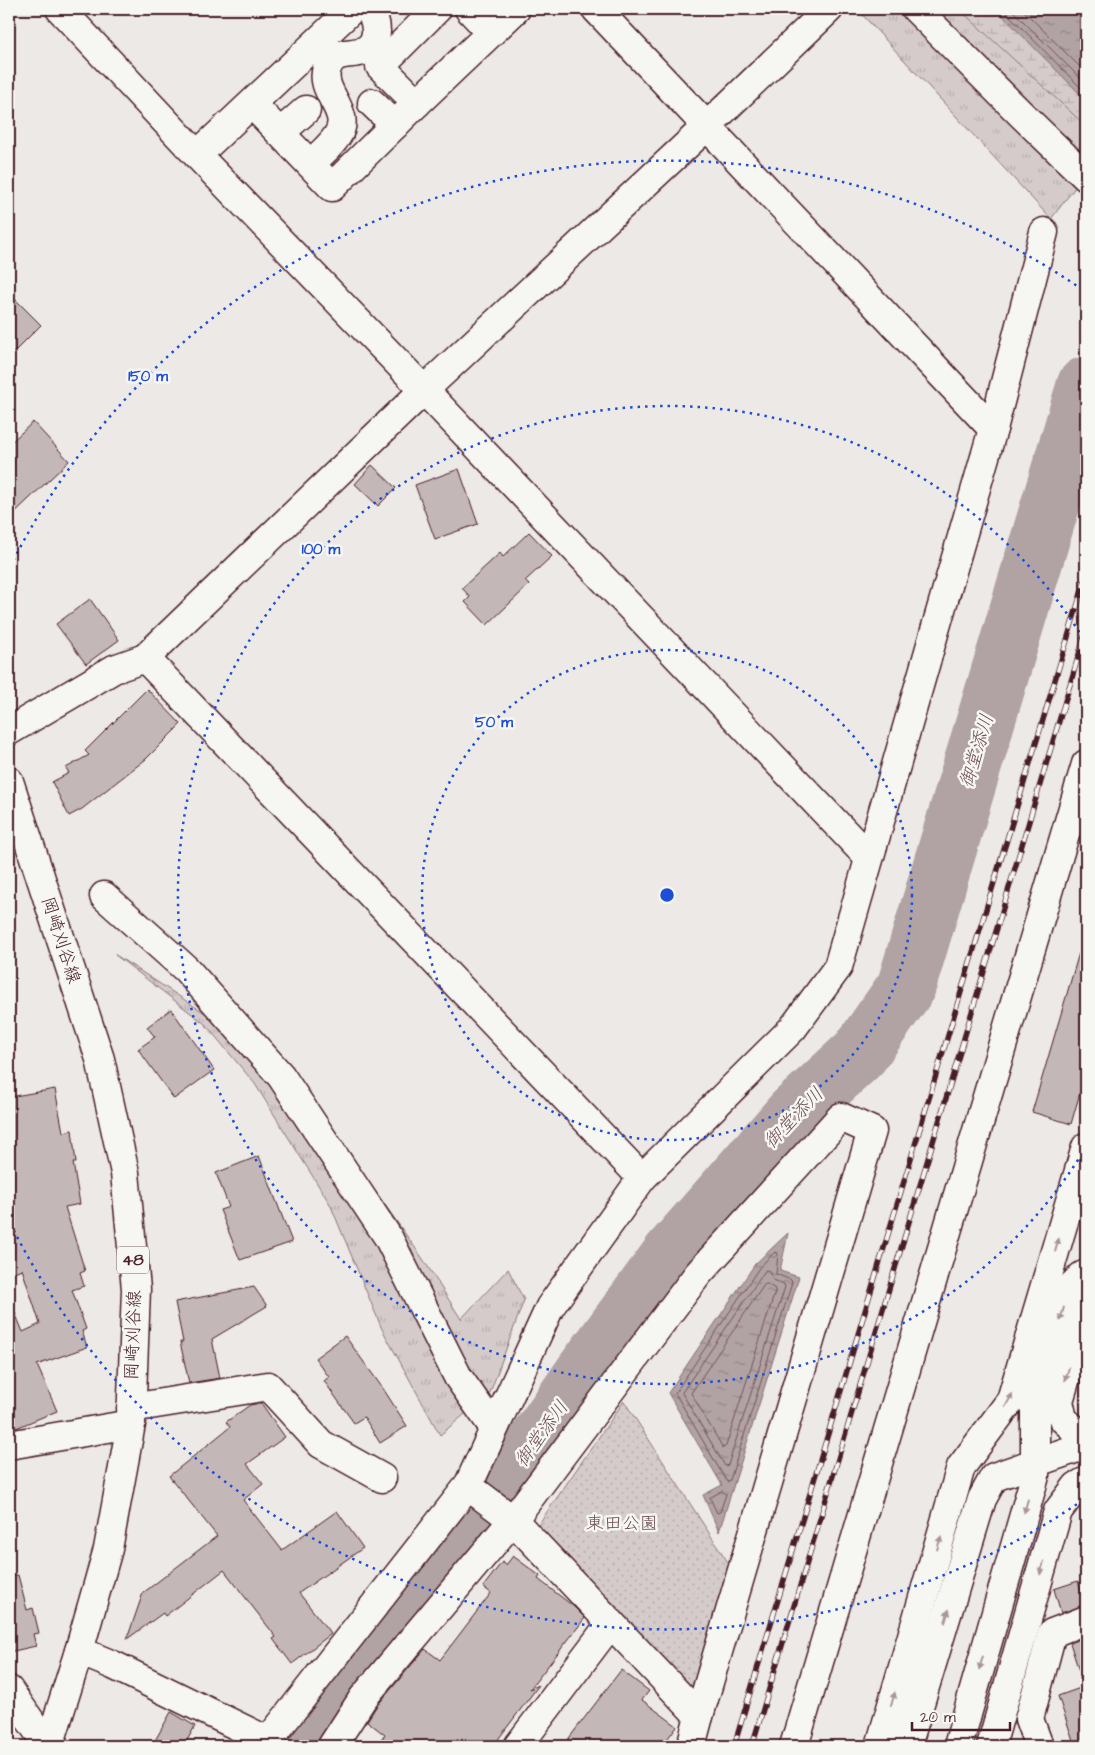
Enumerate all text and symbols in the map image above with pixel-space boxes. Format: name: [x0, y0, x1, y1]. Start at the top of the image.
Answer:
text: 150 m: [128, 366, 168, 387]
text: 100 m: [302, 539, 341, 560]
water label: 御堂添川: [953, 711, 1001, 791]
text: 50 m: [475, 712, 513, 733]
centre of rings: [658, 886, 676, 904]
street label: 岡崎刈谷線: [35, 893, 87, 987]
water label: 御堂添川: [758, 1081, 830, 1155]
one-way arrow: [1053, 1237, 1061, 1252]
road number: 48: [117, 1246, 149, 1274]
street label: 岡崎刈谷線: [119, 1290, 147, 1380]
one-way arrow: [1057, 1307, 1065, 1322]
one-way arrow: [1063, 1367, 1071, 1382]
one-way arrow: [1005, 1392, 1013, 1407]
water label: 御堂添川: [509, 1395, 575, 1473]
one-way arrow: [1022, 1499, 1030, 1514]
park label: 東田公園: [586, 1511, 658, 1536]
one-way arrow: [935, 1536, 943, 1551]
one-way arrow: [1037, 1560, 1045, 1575]
one-way arrow: [943, 1608, 951, 1623]
one-way arrow: [977, 1655, 985, 1670]
one-way arrow: [890, 1692, 898, 1707]
scale bar: [912, 1700, 1010, 1732]
text: 20 m: [920, 1707, 956, 1728]

